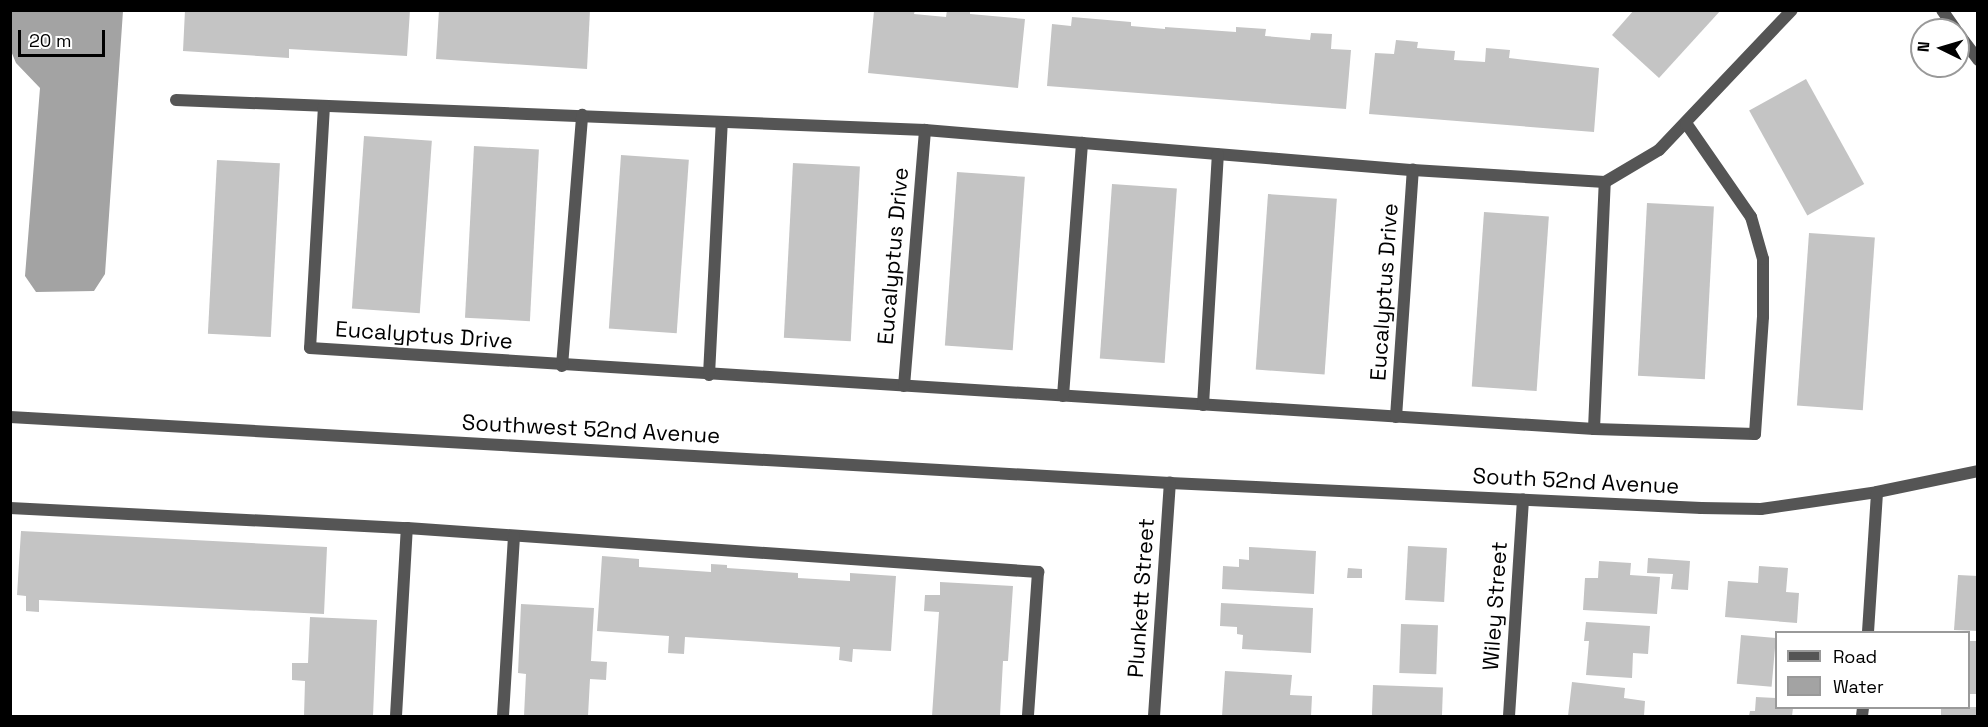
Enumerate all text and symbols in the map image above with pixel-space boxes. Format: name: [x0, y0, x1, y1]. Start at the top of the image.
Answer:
scale bar: [21, 18, 108, 56]
north arrow: [1910, 18, 1970, 78]
text: 20 m: [29, 29, 72, 52]
text: N: [1913, 40, 1934, 53]
street label: Eucalyptus Drive: [872, 166, 914, 346]
street label: Eucalyptus Drive: [1365, 202, 1403, 382]
street label: Eucalyptus Drive: [334, 316, 514, 354]
street label: Southwest 52nd Avenue: [461, 409, 721, 449]
street label: South 52nd Avenue: [1472, 462, 1680, 500]
street label: Plunkett Street: [1122, 517, 1160, 679]
street label: Wiley Street: [1477, 541, 1513, 671]
legend: [1775, 631, 1970, 709]
text: Road: [1833, 645, 1877, 668]
text: Water: [1833, 675, 1884, 698]

